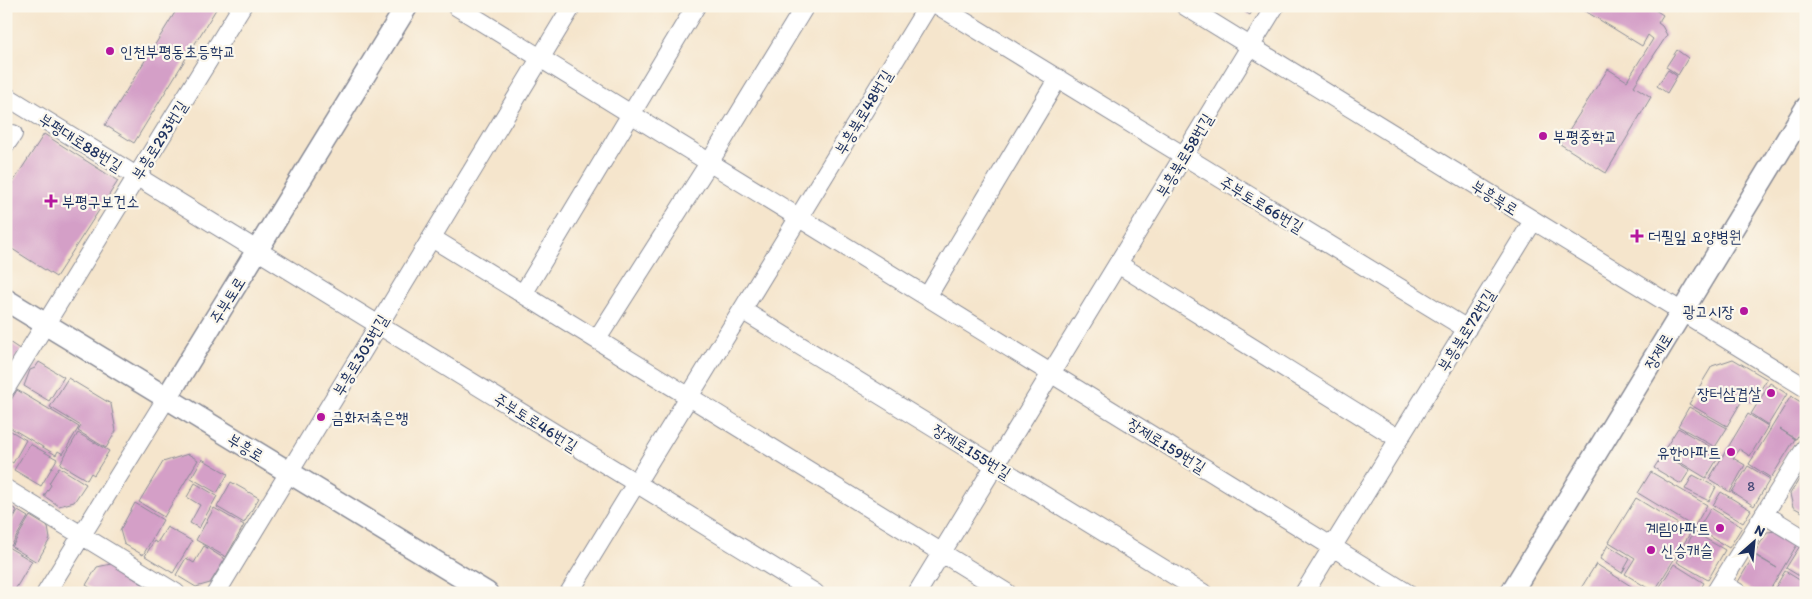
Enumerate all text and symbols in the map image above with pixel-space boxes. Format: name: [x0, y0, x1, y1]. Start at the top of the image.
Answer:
place label: 인천부평동초등학교: [120, 42, 236, 61]
marker: 인천부평동초등학교: [104, 45, 116, 57]
street label: 부흥북로48번길: [831, 66, 896, 158]
street label: 부흥로293번길: [128, 97, 191, 183]
street label: 부평대로88번길: [36, 109, 126, 176]
street label: 부흥북로58번길: [1152, 110, 1217, 201]
place label: 부평중학교: [1553, 127, 1617, 146]
marker: 부평중학교: [1537, 130, 1549, 142]
street label: 주부토로66번길: [1216, 172, 1307, 237]
street label: 부흥북로: [1468, 176, 1522, 219]
place label: 부평구보건소: [62, 192, 139, 211]
marker: 부평구보건소: [44, 194, 58, 208]
place label: 더필잎 요양병원: [1648, 227, 1742, 246]
marker: 더필잎 요양병원: [1630, 229, 1644, 243]
street label: 주부토로: [206, 273, 249, 327]
street label: 부흥북로72번길: [1434, 285, 1499, 375]
place label: 광고시장: [1683, 302, 1734, 321]
marker: 광고시장: [1738, 305, 1750, 317]
street label: 부흥로303번길: [329, 311, 392, 399]
street label: 장제로: [1640, 330, 1677, 373]
place label: 장터삼겹살: [1697, 384, 1761, 403]
marker: 장터삼겹살: [1765, 387, 1777, 399]
street label: 주부토로46번길: [490, 389, 581, 456]
place label: 금화저축은행: [331, 408, 408, 427]
marker: 금화저축은행: [315, 411, 327, 423]
street label: 장제로159번길: [1124, 414, 1209, 477]
street label: 장제로155번길: [929, 420, 1014, 483]
street label: 부흥로: [224, 429, 267, 466]
place label: 유한아파트: [1657, 443, 1721, 462]
marker: 유한아파트: [1725, 446, 1737, 458]
house number: 8: [1747, 478, 1755, 495]
north arrow: [1730, 516, 1780, 566]
place label: 계림아파트: [1646, 519, 1710, 538]
text: N: [1752, 521, 1768, 541]
marker: 계림아파트: [1714, 522, 1726, 534]
place label: 신승캐슬: [1661, 541, 1713, 560]
marker: 신승캐슬: [1645, 544, 1657, 556]

